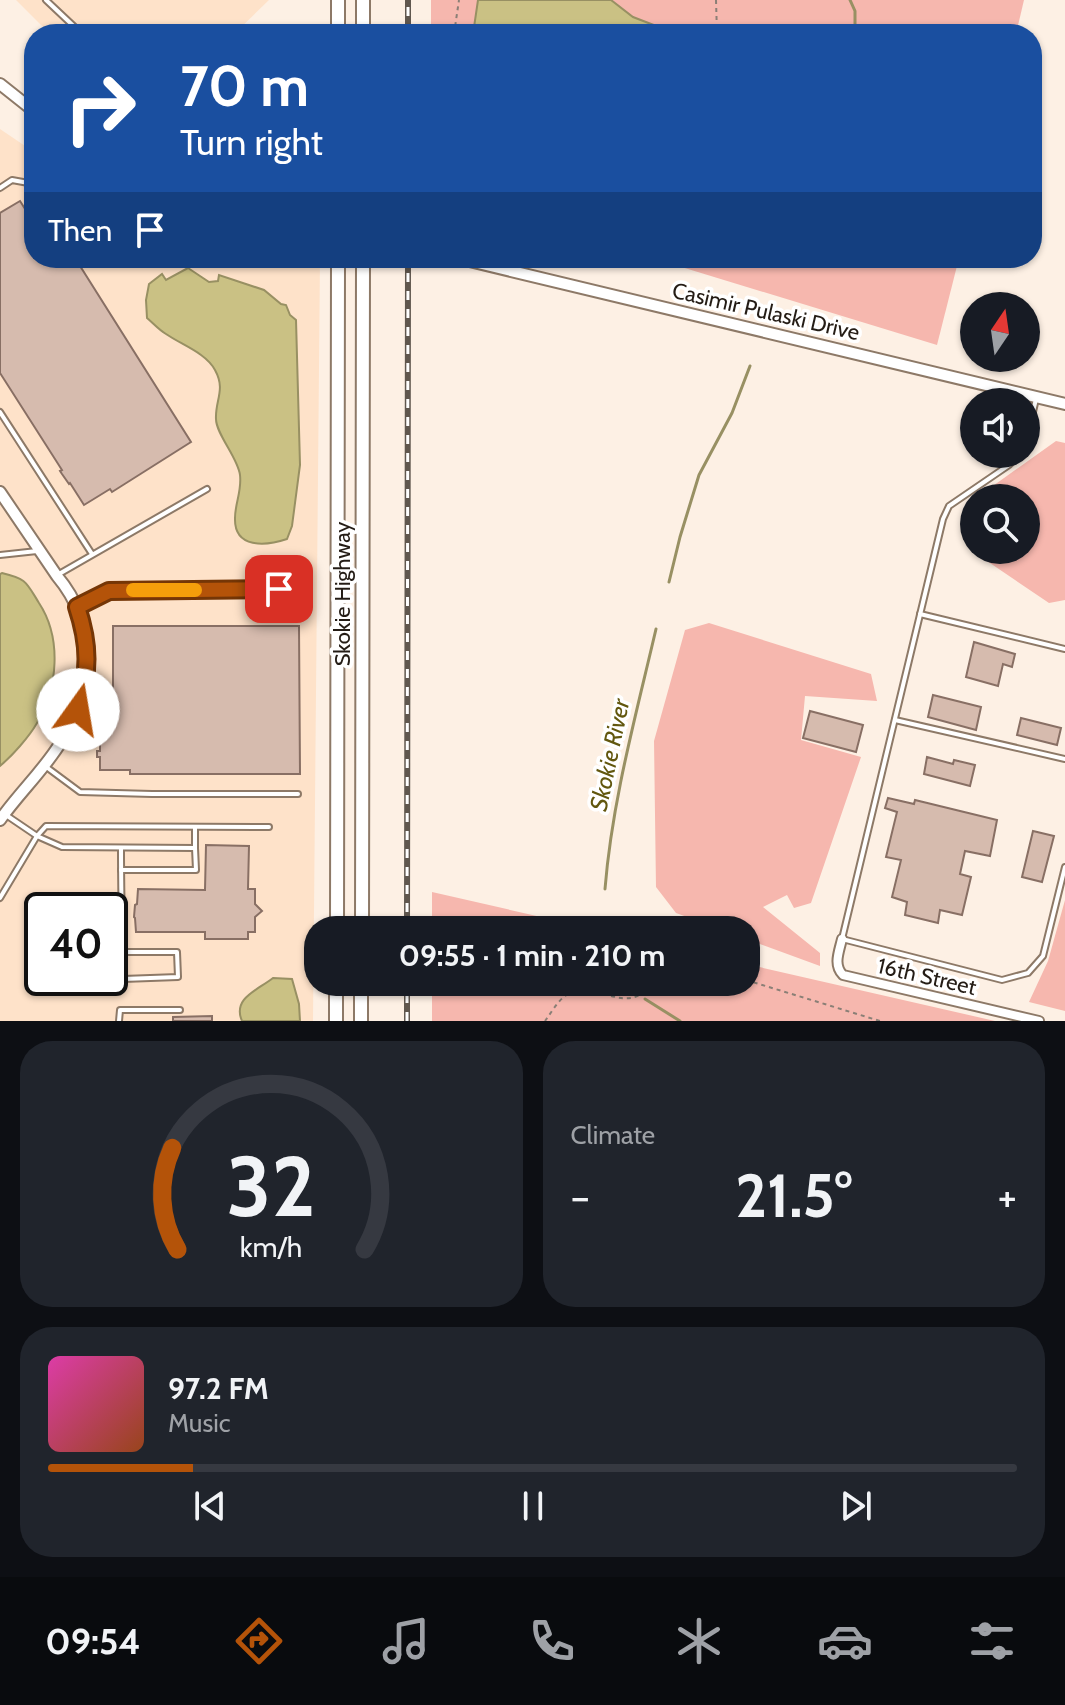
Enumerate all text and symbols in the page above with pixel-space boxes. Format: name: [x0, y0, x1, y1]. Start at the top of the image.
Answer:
text: 70 m: [180, 52, 309, 120]
icon: right: [48, 56, 152, 160]
text: Turn right: [180, 120, 323, 164]
icon: arrive: [128, 208, 172, 252]
text: Then: [48, 212, 112, 249]
street label: Casimir Pulaski Drive: [670, 277, 862, 346]
north arrow: [960, 292, 1040, 372]
map controls: [960, 292, 1040, 564]
button: sound: [960, 388, 1040, 468]
button: search: [960, 484, 1040, 564]
street label: Skokie Highway: [329, 522, 356, 666]
pin: [245, 555, 313, 623]
icon: arrive: [257, 567, 301, 611]
position arrow: [36, 668, 120, 752]
water label: Skokie River: [584, 695, 636, 814]
speed limit sign: 40: [24, 892, 128, 996]
text: 09:55 · 1 min · 210 m: [399, 937, 665, 974]
street label: 16th Street: [875, 952, 979, 1001]
text: Climate: [571, 1119, 655, 1151]
text: 32: [227, 1136, 316, 1237]
text: 21.5°: [735, 1159, 852, 1232]
text: −: [571, 1170, 590, 1223]
text: +: [998, 1170, 1017, 1223]
text: km/h: [240, 1229, 303, 1264]
text: 97.2 FM: [168, 1370, 269, 1407]
text: Music: [168, 1407, 231, 1439]
icon: previous: [188, 1484, 232, 1528]
icon: pause: [511, 1484, 555, 1528]
icon: next: [834, 1484, 878, 1528]
icon: directions: [231, 1613, 287, 1669]
icon: music: [378, 1613, 434, 1669]
icon: phone: [524, 1613, 580, 1669]
icon: climate: [671, 1613, 727, 1669]
icon: car: [817, 1613, 873, 1669]
icon: filters: [964, 1613, 1020, 1669]
text: 09:54: [45, 1619, 141, 1663]

